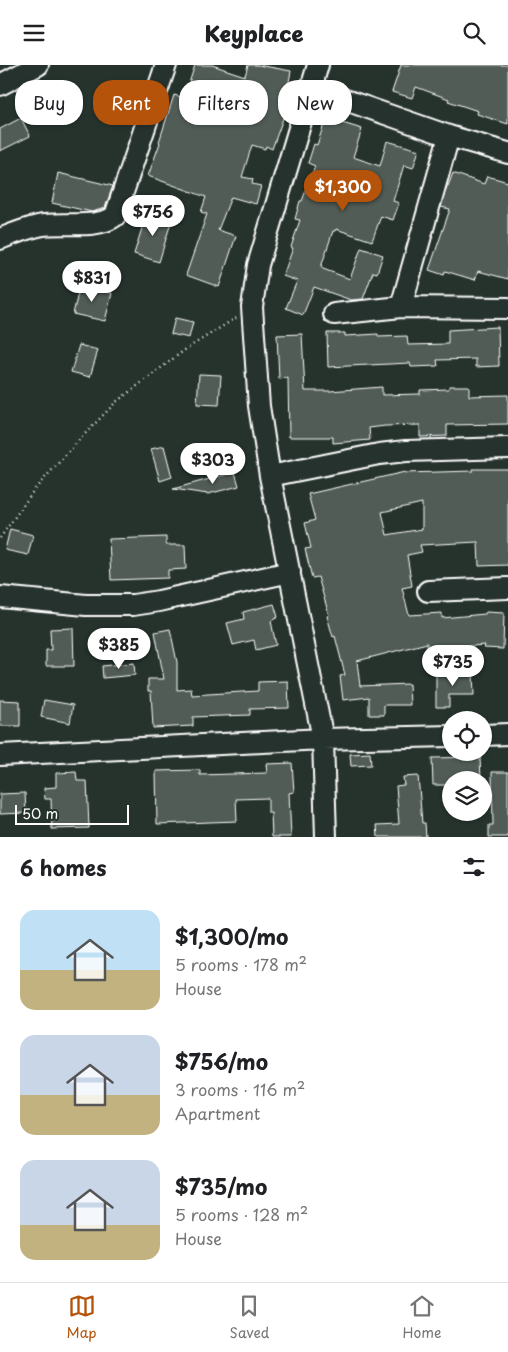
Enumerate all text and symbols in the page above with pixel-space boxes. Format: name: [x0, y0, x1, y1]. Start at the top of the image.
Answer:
text: Keyplace: [204, 16, 304, 49]
icon: menu: [20, 19, 48, 47]
icon: search: [460, 19, 488, 47]
chip: Buy: [15, 80, 83, 125]
chip: Rent: [93, 80, 169, 125]
chip: Filters: [179, 80, 268, 125]
chip: New: [278, 80, 352, 125]
pin: $1,300: [302, 169, 384, 212]
text: $1,300: [315, 174, 371, 198]
pin: $756: [123, 195, 183, 237]
text: $756: [133, 199, 173, 223]
pin: $831: [62, 261, 122, 303]
text: $831: [73, 265, 111, 289]
pin: $303: [183, 443, 243, 485]
text: $303: [191, 447, 235, 471]
pin: $385: [89, 627, 149, 670]
text: $385: [99, 632, 139, 656]
pin: $735: [423, 645, 483, 687]
text: $735: [433, 649, 473, 673]
map controls: [442, 711, 492, 821]
button: locate: [442, 711, 492, 761]
button: layers: [442, 771, 492, 821]
scale bar: [15, 802, 129, 825]
text: 50 m: [22, 803, 58, 824]
text: 6 homes: [20, 851, 106, 883]
icon: filters: [460, 853, 488, 881]
text: $1,300/mo: [175, 920, 288, 952]
icon: home: [60, 930, 120, 990]
text: 5 rooms · 178 m²: [175, 952, 307, 976]
text: House: [175, 976, 222, 1000]
text: $756/mo: [175, 1045, 268, 1077]
icon: home: [60, 1055, 120, 1115]
text: 3 rooms · 116 m²: [175, 1077, 305, 1101]
text: Apartment: [175, 1101, 260, 1125]
text: $735/mo: [175, 1170, 267, 1202]
icon: home: [60, 1180, 120, 1240]
text: 5 rooms · 128 m²: [175, 1202, 308, 1226]
text: House: [175, 1226, 222, 1250]
tab: Map: [67, 1292, 96, 1343]
tab: Saved: [230, 1292, 269, 1343]
tab: Home: [402, 1292, 441, 1343]

